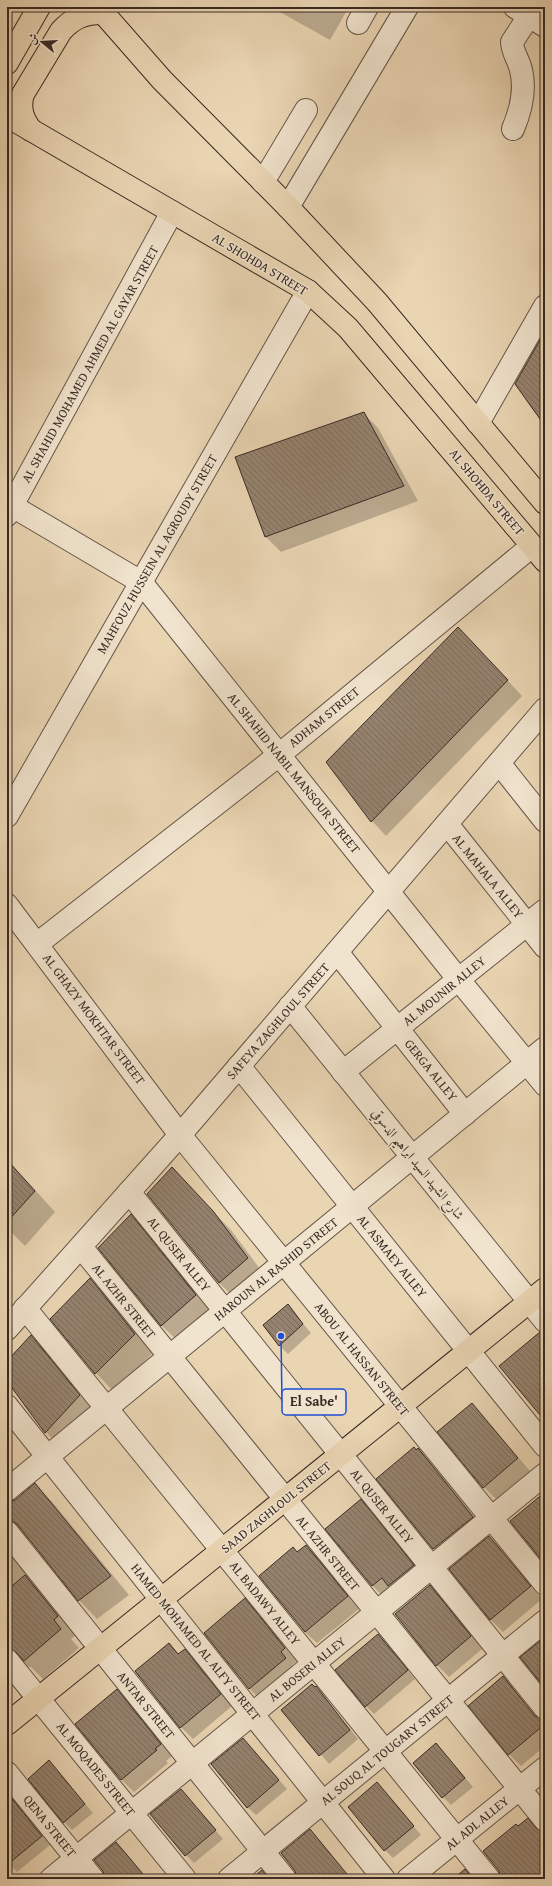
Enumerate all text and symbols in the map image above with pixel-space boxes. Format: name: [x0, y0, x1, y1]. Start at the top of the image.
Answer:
north arrow: [22, 22, 62, 62]
text: ش: [23, 31, 42, 47]
street label: AL SHOHDA STREET: [209, 228, 312, 300]
street label: AL SHAHID MOHAMED AHMED AL GAYAR STREET: [16, 241, 164, 486]
street label: AL SHOHDA STREET: [445, 444, 530, 540]
street label: MAHFOUZ HUSSEIN AL AGROUDY STREET: [92, 450, 223, 657]
street label: ADHAM STREET: [284, 682, 364, 752]
street label: AL SHAHID NABIL MANSOUR STREET: [223, 689, 365, 858]
street label: AL MAHALA ALLEY: [448, 830, 528, 923]
street label: AL GHAZY MOKHTAR STREET: [38, 949, 150, 1089]
street label: AL MOUNIR ALLEY: [398, 951, 490, 1030]
street label: SAFEYA ZAGHLOUL STREET: [222, 958, 335, 1083]
street label: GERGA ALLEY: [400, 1035, 462, 1105]
street label: شارع الشهيد السيد ابراهيم الدسوقي: [364, 1104, 469, 1226]
street label: AL ASMAEY ALLEY: [353, 1210, 432, 1302]
street label: AL QUSER ALLEY: [143, 1212, 215, 1296]
street label: HAROUN AL RASHID STREET: [210, 1212, 343, 1325]
street label: AL AZHR STREET: [88, 1259, 161, 1343]
street label: ABOU AL HASSAN STREET: [310, 1298, 414, 1421]
callout: El Sabe': [282, 1389, 346, 1415]
text: El Sabe': [290, 1391, 338, 1411]
street label: SAAD ZAGHLOUL STREET: [217, 1456, 336, 1558]
street label: AL QUSER ALLEY: [346, 1464, 418, 1548]
street label: AL AZHR STREET: [292, 1511, 365, 1595]
street label: AL BADAWY ALLEY: [225, 1557, 305, 1649]
street label: HAMED MOHAMED AL ALFY STREET: [126, 1559, 266, 1725]
street label: AL BOSERI ALLEY: [264, 1632, 350, 1706]
street label: ANTAR STREET: [113, 1667, 180, 1744]
street label: AL SOUQ AL TOUGARY STREET: [316, 1690, 458, 1810]
street label: AL MOQADES STREET: [52, 1718, 141, 1821]
street label: QENA STREET: [19, 1791, 82, 1862]
street label: AL ADL ALLEY: [441, 1791, 513, 1855]

